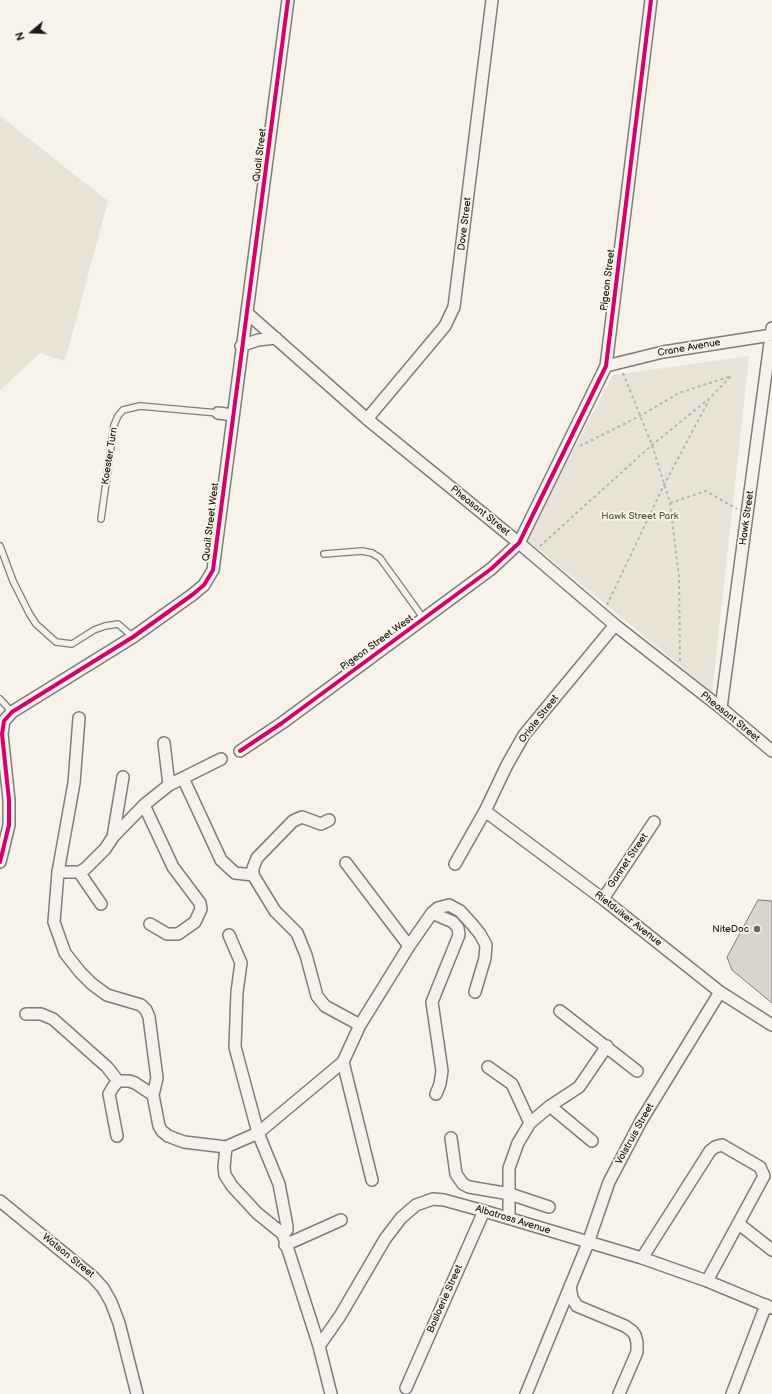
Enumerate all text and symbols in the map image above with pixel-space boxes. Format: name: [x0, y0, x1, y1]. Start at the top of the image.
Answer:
north arrow: [12, 12, 52, 52]
text: N: [13, 30, 28, 42]
street label: Quail Street: [251, 128, 269, 182]
street label: Dove Street: [456, 197, 474, 251]
street label: Pigeon Street: [598, 249, 618, 311]
street label: Crane Avenue: [656, 337, 722, 359]
street label: Koester Turn: [100, 426, 120, 486]
street label: Quail Street West: [200, 482, 222, 562]
street label: Pheasant Street: [448, 483, 512, 539]
street label: Hawk Street: [737, 490, 757, 546]
park label: Hawk Street Park: [601, 510, 679, 522]
street label: Pigeon Street West: [338, 613, 416, 673]
street label: Pheasant Street: [698, 689, 762, 745]
street label: Oriole Street: [517, 693, 561, 745]
street label: Gannet Street: [605, 831, 651, 891]
street label: Rietduiker Avenue: [592, 889, 664, 949]
place label: NiteDoc: [712, 923, 749, 935]
marker: NiteDoc: [752, 924, 762, 934]
street label: Volstruis Street: [613, 1101, 657, 1167]
street label: Albatross Avenue: [474, 1203, 552, 1237]
street label: Watson Street: [40, 1231, 96, 1281]
street label: Bosloerie Street: [425, 1263, 465, 1335]

